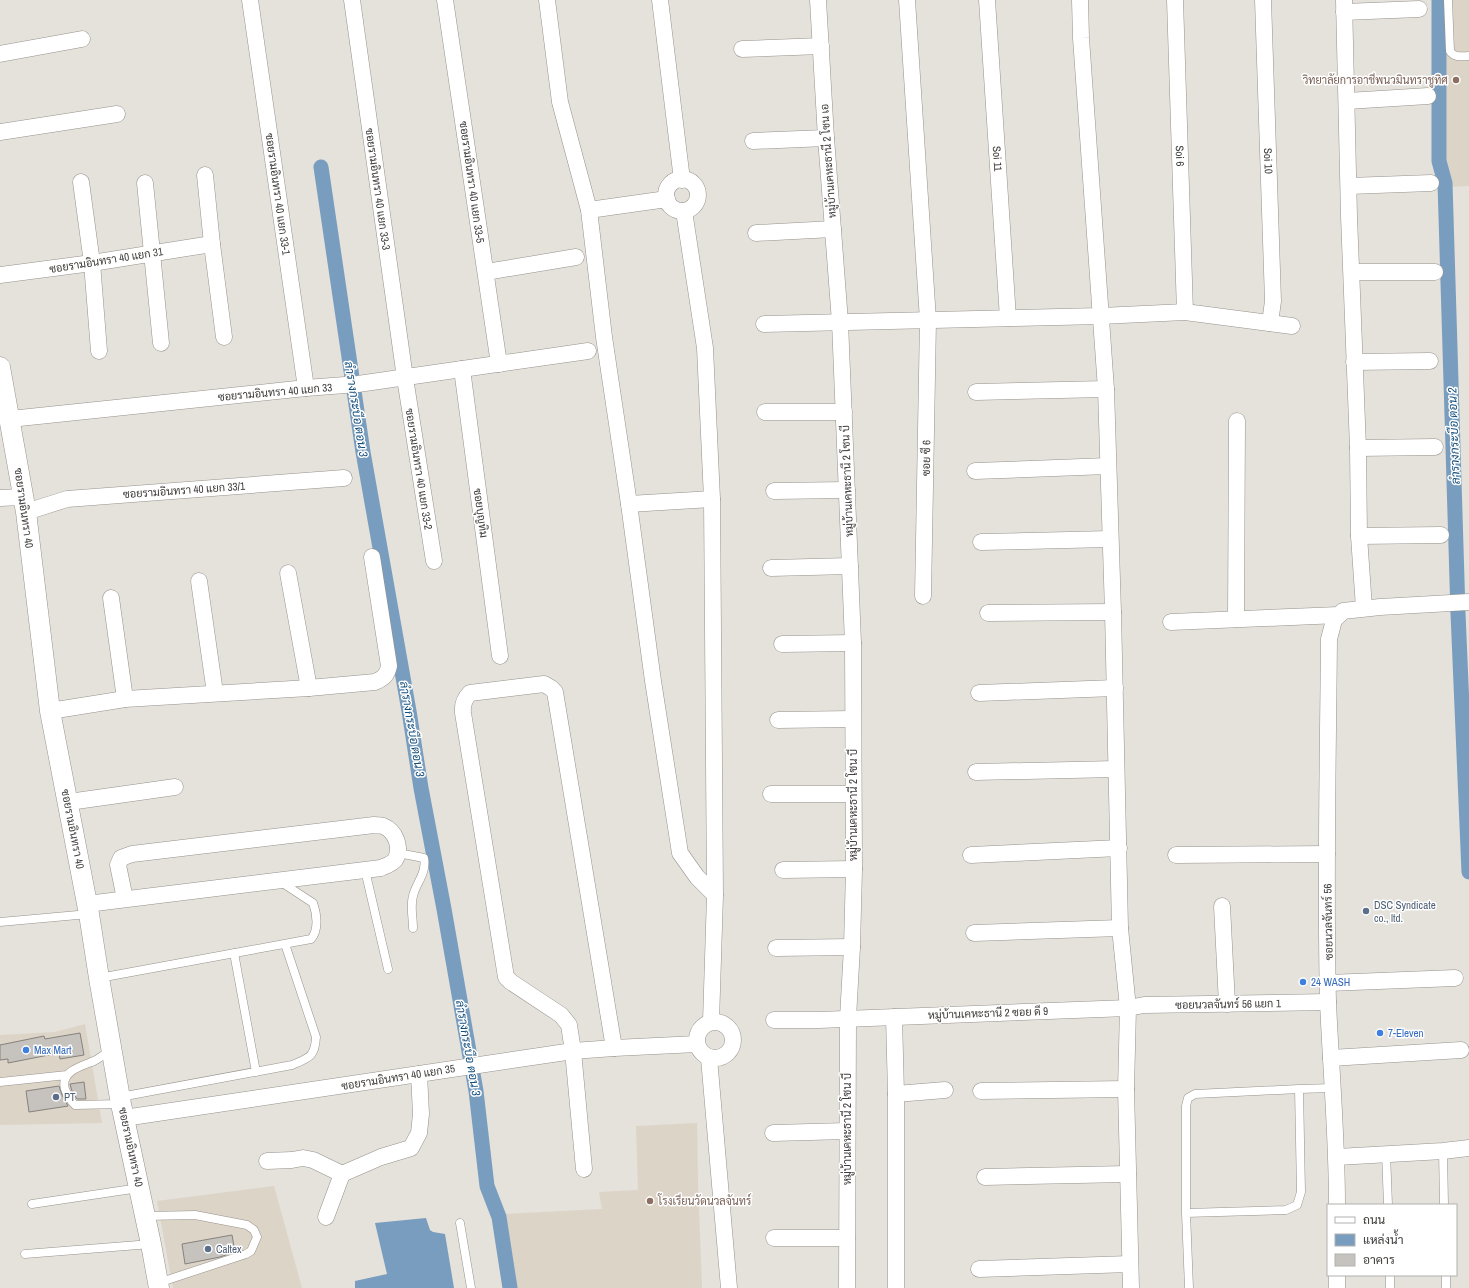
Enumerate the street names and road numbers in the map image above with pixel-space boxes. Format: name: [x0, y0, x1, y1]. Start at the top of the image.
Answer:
street label: หมู่บ้านเคหะธานี 2 โซน เอ: [816, 103, 840, 219]
street label: ซอยรามอินทรา 40 แยก 33-5: [457, 120, 487, 244]
street label: ซอยรามอินทรา 40 แยก 33-3: [363, 127, 393, 251]
street label: ซอยรามอินทรา 40 แยก 33-1: [263, 132, 293, 256]
street label: Soi 11: [990, 145, 1005, 172]
street label: Soi 6: [1173, 145, 1187, 167]
street label: Soi 10: [1261, 148, 1276, 174]
street label: ซอยรามอินทรา 40 แยก 31: [48, 244, 164, 276]
street label: ซอยรามอินทรา 40 แยก 33: [217, 380, 333, 404]
street label: ซอยรามอินทรา 40 แยก 33-2: [402, 407, 436, 531]
street label: หมู่บ้านเคหะธานี 2 โซน บี: [837, 425, 857, 537]
street label: ซอย ซี 6: [918, 440, 933, 476]
street label: ซอยรามอินทรา 40: [11, 467, 37, 549]
street label: ซอยรามอินทรา 40 แยก 33/1: [122, 479, 246, 501]
street label: ซอยบุญทิม: [469, 487, 491, 539]
street label: หมู่บ้านเคหะธานี 2 โซน บี: [845, 749, 861, 861]
street label: ซอยรามอินทรา 40: [58, 788, 88, 870]
street label: ซอยนวลจันทร์ 56: [1319, 884, 1336, 961]
street label: ซอยนวลจันทร์ 56 แยก 1: [1175, 995, 1281, 1012]
street label: หมู่บ้านเคหะธานี 2 ซอย ดี 9: [927, 1003, 1049, 1023]
street label: ซอยรามอินทรา 40 แยก 35: [340, 1061, 456, 1093]
street label: หมู่บ้านเคหะธานี 2 โซน บี: [839, 1073, 855, 1185]
street label: ซอยรามอินทรา 40: [116, 1106, 146, 1188]

